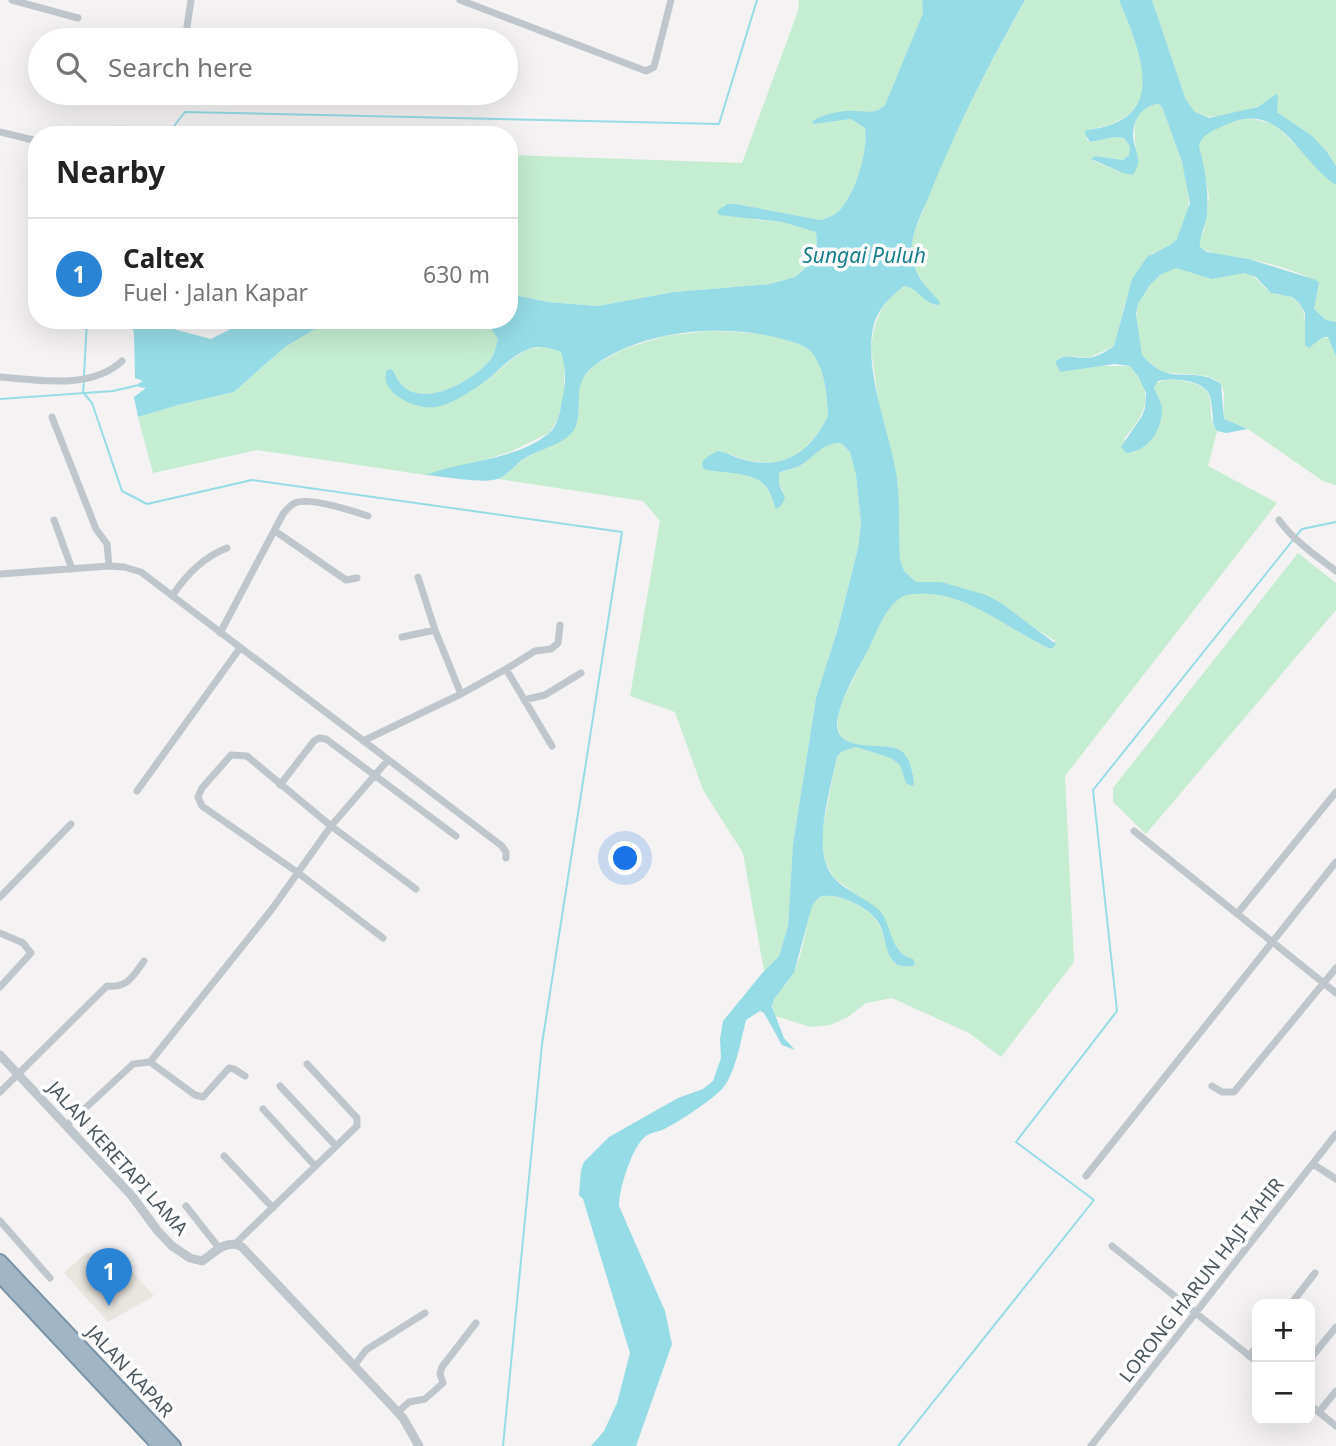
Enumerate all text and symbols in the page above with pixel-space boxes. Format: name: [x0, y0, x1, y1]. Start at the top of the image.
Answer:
search box: [28, 28, 518, 105]
icon: search: [52, 48, 90, 86]
text: Search here: [108, 49, 253, 85]
text: Nearby: [56, 151, 165, 192]
text: Caltex: [123, 240, 204, 276]
water label: Sungai Puluh: [802, 241, 926, 269]
text: 1: [72, 258, 86, 290]
text: 630 m: [423, 258, 490, 290]
text: Fuel · Jalan Kapar: [123, 276, 308, 308]
your location: [608, 841, 642, 875]
street label: JALAN KERETAPI LAMA: [40, 1074, 195, 1241]
street label: LORONG HARUN HAJI TAHIR: [1113, 1172, 1289, 1388]
pin: 1: [86, 1248, 132, 1306]
map controls: [1252, 1299, 1315, 1425]
button: +: [1252, 1299, 1315, 1362]
street label: JALAN KAPAR: [79, 1318, 180, 1423]
button: −: [1252, 1362, 1315, 1425]

